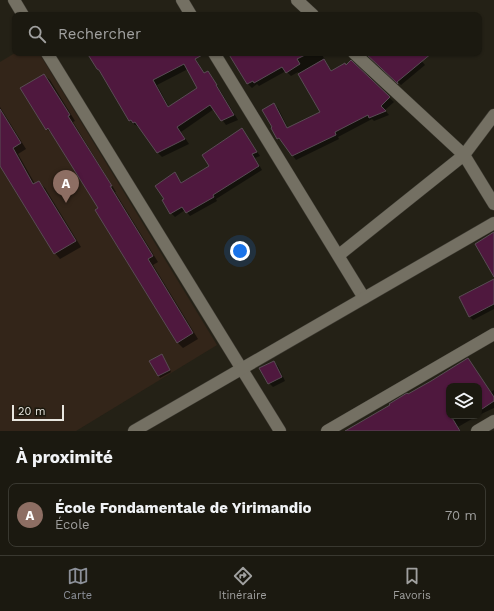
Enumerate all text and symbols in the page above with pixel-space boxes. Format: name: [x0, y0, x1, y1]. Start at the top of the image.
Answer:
search box: [12, 12, 482, 56]
icon: search: [26, 23, 48, 45]
text: Rechercher: [58, 25, 141, 43]
pin: A: [53, 170, 79, 203]
your location: [230, 241, 250, 261]
map controls: [446, 383, 482, 419]
button: layers: [446, 383, 482, 419]
scale bar: [12, 403, 64, 422]
text: 20 m: [18, 405, 46, 418]
text: À proximité: [16, 447, 113, 467]
text: École Fondamentale de Yirimandio: [55, 499, 312, 517]
text: A: [26, 508, 34, 523]
text: 70 m: [445, 508, 477, 523]
text: École: [55, 517, 90, 532]
tab: Carte: [63, 565, 92, 602]
tab: Itinéraire: [219, 565, 267, 602]
tab: Favoris: [393, 565, 431, 602]

